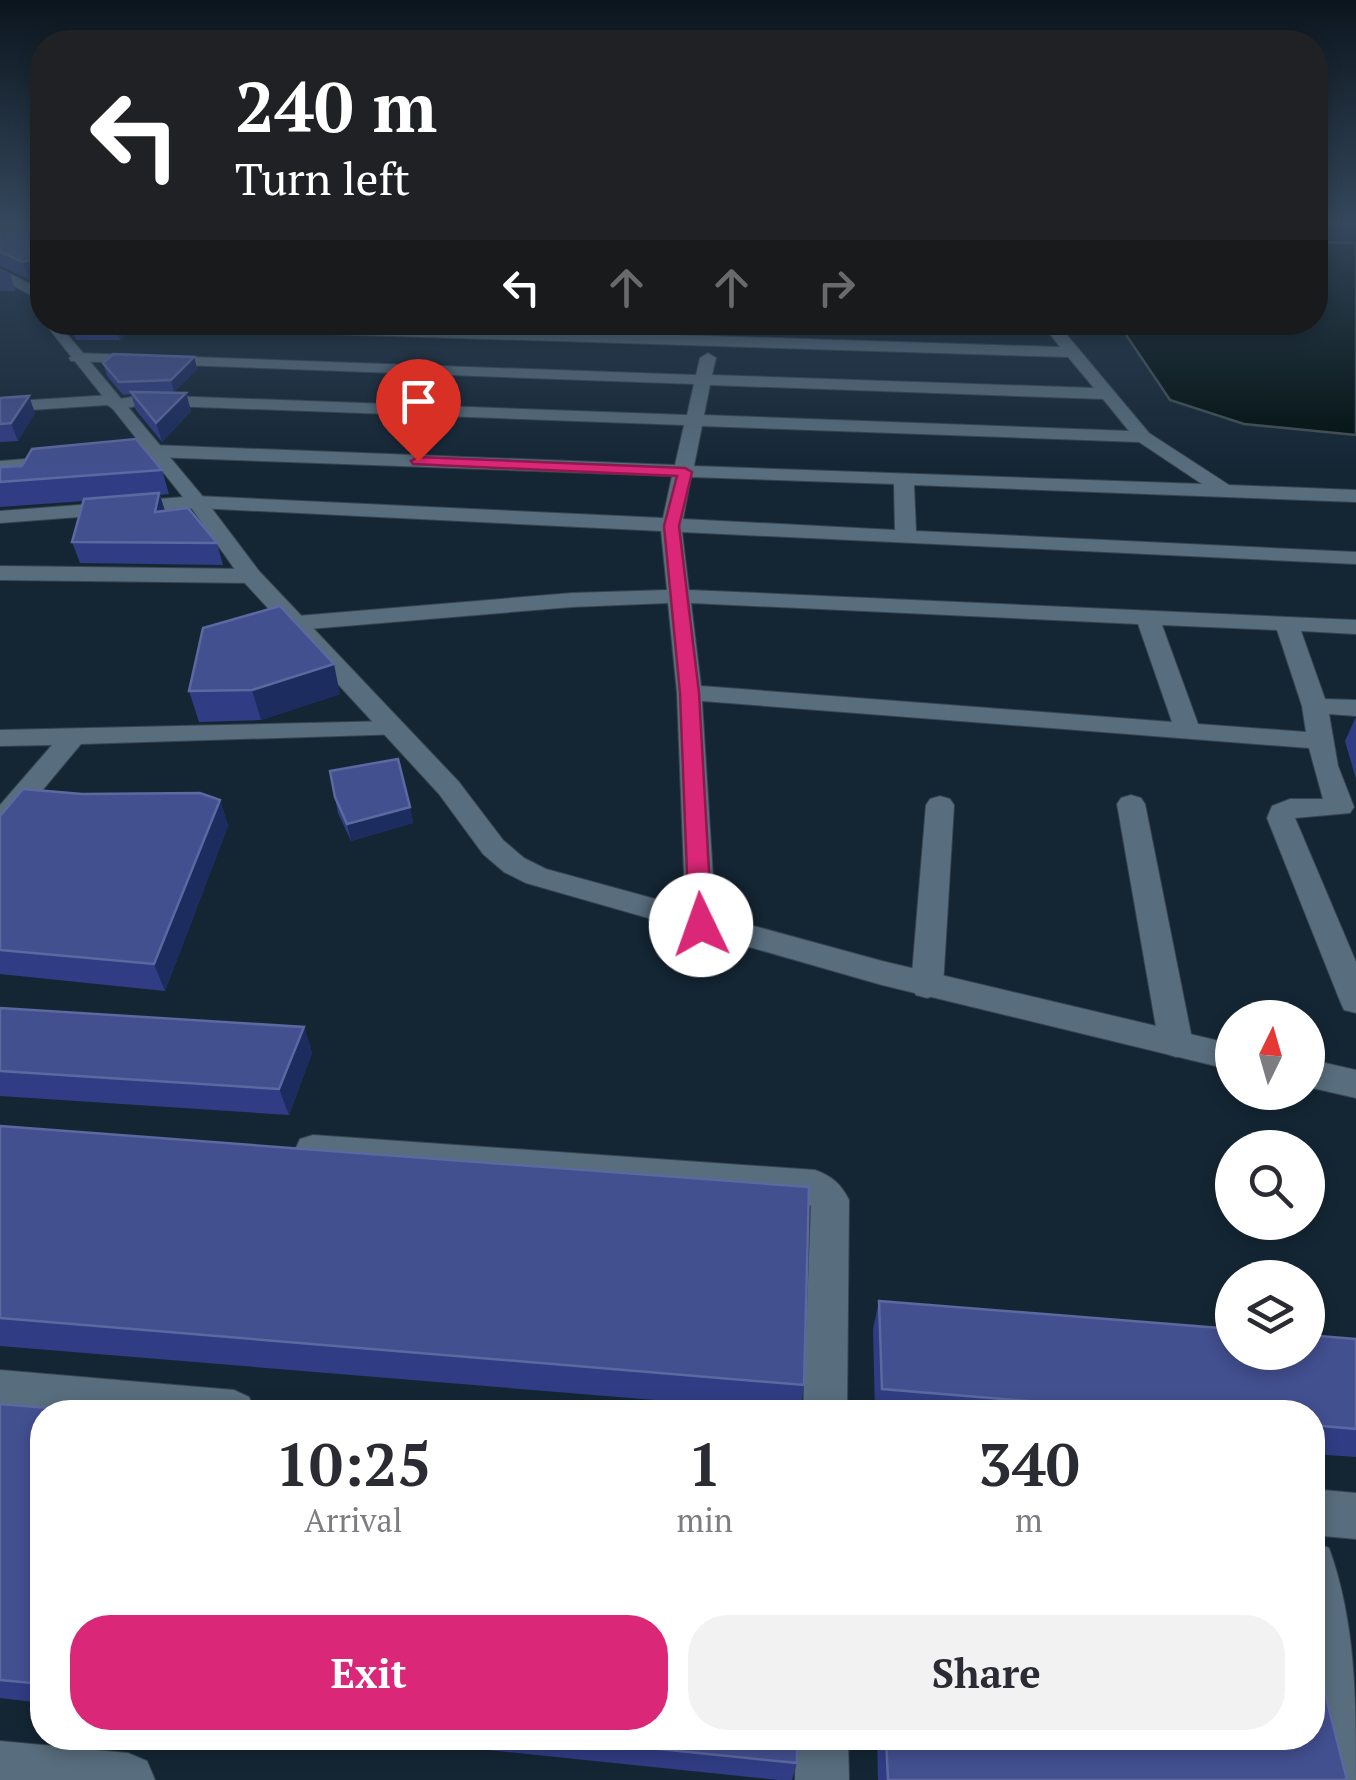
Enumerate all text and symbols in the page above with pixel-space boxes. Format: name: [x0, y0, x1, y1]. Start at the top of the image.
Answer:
text: 240 m: [235, 59, 437, 152]
icon: left: [70, 70, 200, 200]
text: Turn left: [235, 148, 410, 208]
icon: left: [494, 260, 549, 315]
icon: ahead: [599, 260, 654, 315]
icon: ahead: [704, 260, 759, 315]
icon: right: [809, 260, 864, 315]
pin: [376, 359, 461, 462]
icon: arrive: [391, 374, 446, 429]
position arrow: [649, 873, 753, 977]
north arrow: [1215, 1000, 1325, 1110]
map controls: [1215, 1000, 1325, 1370]
button: search: [1215, 1130, 1325, 1240]
button: layers: [1215, 1260, 1325, 1370]
text: 10:25: [275, 1424, 431, 1503]
text: 1: [688, 1424, 722, 1503]
text: 340: [978, 1424, 1080, 1503]
text: Arrival: [304, 1499, 402, 1541]
text: min: [677, 1499, 733, 1541]
text: m: [1015, 1499, 1043, 1541]
button: Exit: [70, 1615, 668, 1730]
button: Share: [688, 1615, 1285, 1730]

